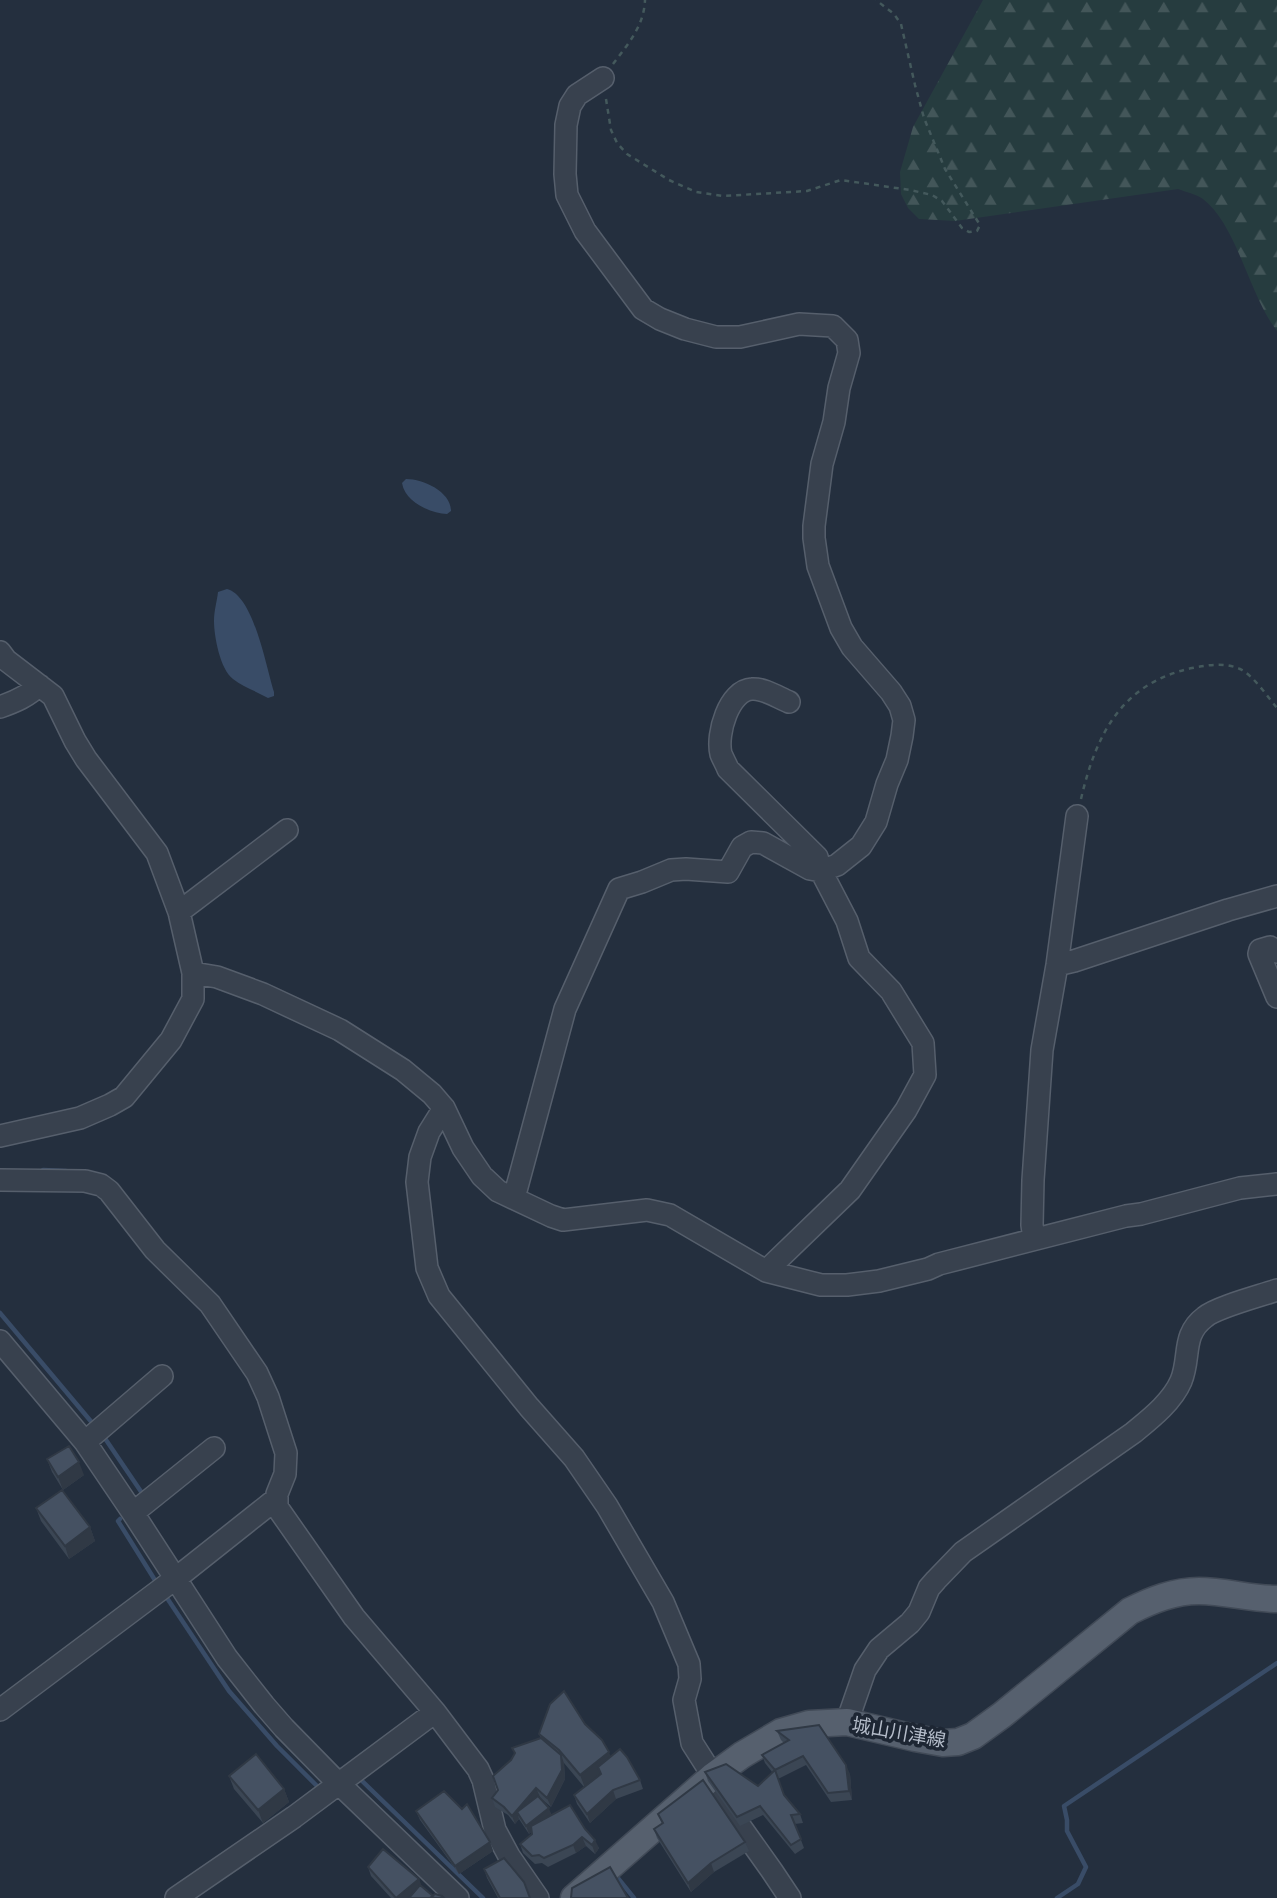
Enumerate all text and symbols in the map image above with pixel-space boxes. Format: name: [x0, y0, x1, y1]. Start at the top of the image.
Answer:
street label: 城山川津線: [850, 1712, 948, 1751]

